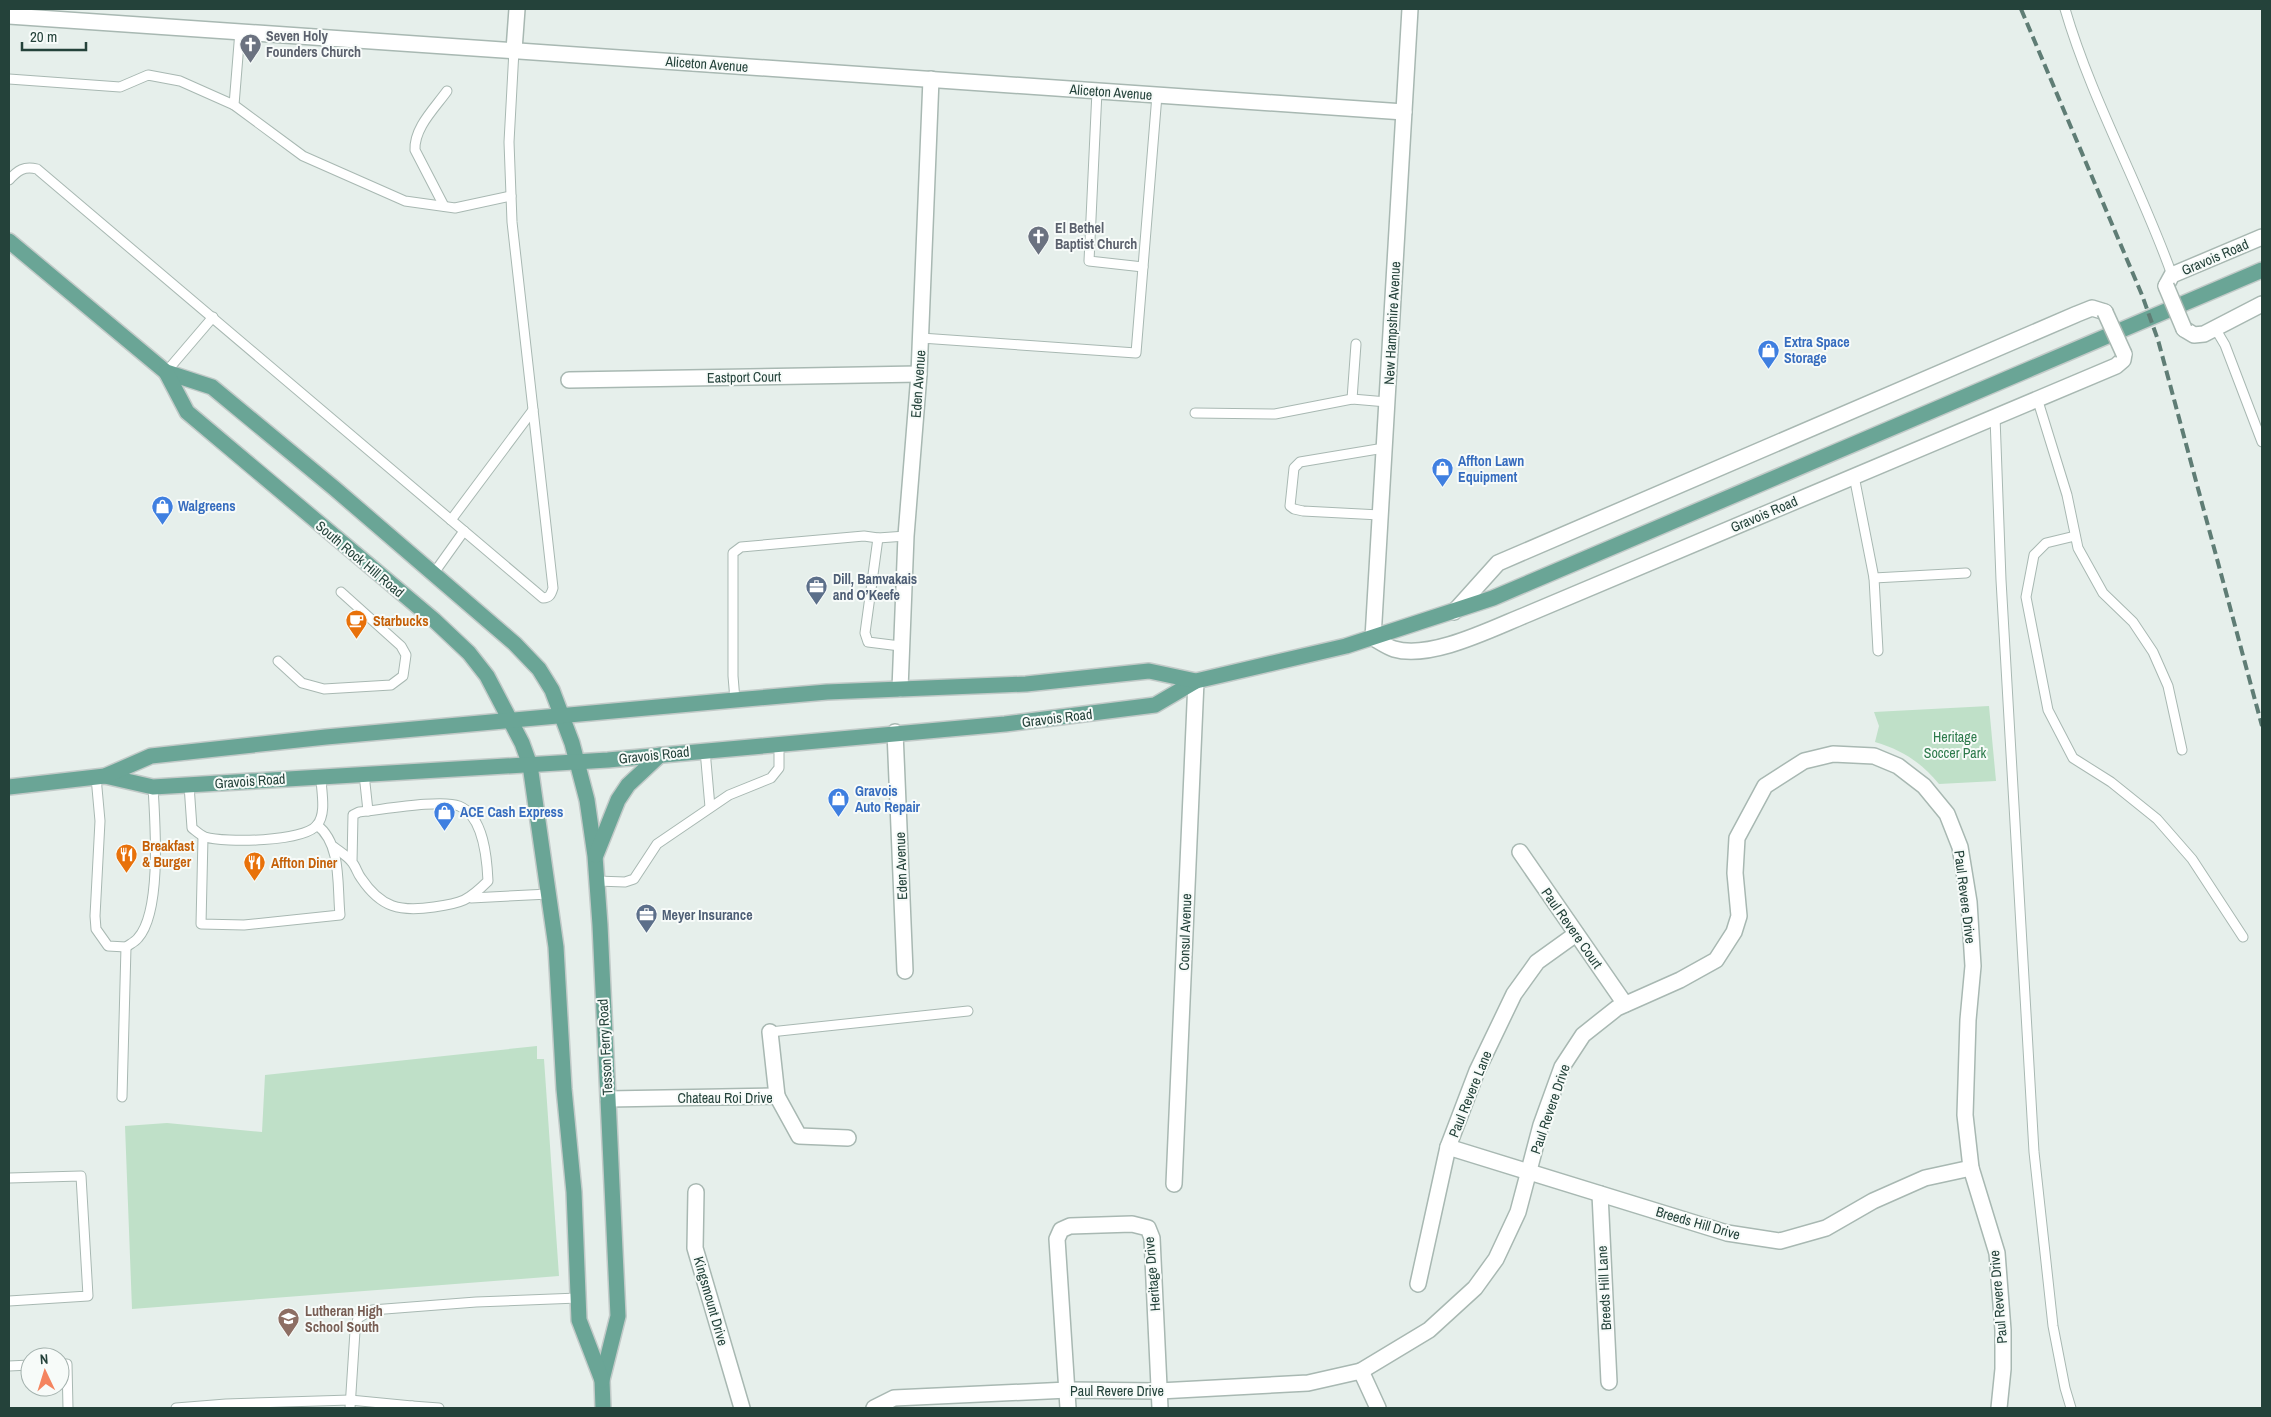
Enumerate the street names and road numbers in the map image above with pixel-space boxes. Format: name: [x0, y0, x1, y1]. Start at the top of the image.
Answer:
street label: Aliceton Avenue: [664, 52, 749, 76]
street label: Aliceton Avenue: [1068, 80, 1153, 104]
street label: Gravois Road: [2179, 235, 2251, 279]
street label: New Hampshire Avenue: [1380, 261, 1404, 385]
street label: Eden Avenue: [907, 349, 929, 419]
street label: Eastport Court: [707, 367, 781, 387]
street label: Gravois Road: [1728, 492, 1800, 536]
street label: South Rock Hill Road: [312, 517, 408, 601]
street label: Gravois Road: [1021, 705, 1093, 731]
street label: Gravois Road: [618, 742, 690, 768]
street label: Gravois Road: [214, 770, 286, 792]
street label: Eden Avenue: [891, 832, 911, 900]
street label: Paul Revere Drive: [1950, 849, 1980, 945]
street label: Paul Revere Court: [1538, 884, 1606, 972]
street label: Consul Avenue: [1175, 893, 1195, 971]
street label: Tesson Ferry Road: [593, 998, 617, 1096]
street label: Paul Revere Lane: [1444, 1048, 1496, 1140]
street label: Paul Revere Drive: [1526, 1062, 1574, 1156]
street label: Chateau Roi Drive: [677, 1089, 773, 1107]
street label: Breeds Hill Drive: [1654, 1202, 1742, 1244]
street label: Heritage Drive: [1140, 1236, 1164, 1312]
street label: Breeds Hill Lane: [1593, 1245, 1615, 1331]
street label: Paul Revere Drive: [1985, 1249, 2011, 1345]
street label: Kingsmount Drive: [690, 1254, 732, 1348]
street label: Paul Revere Drive: [1070, 1382, 1164, 1400]

